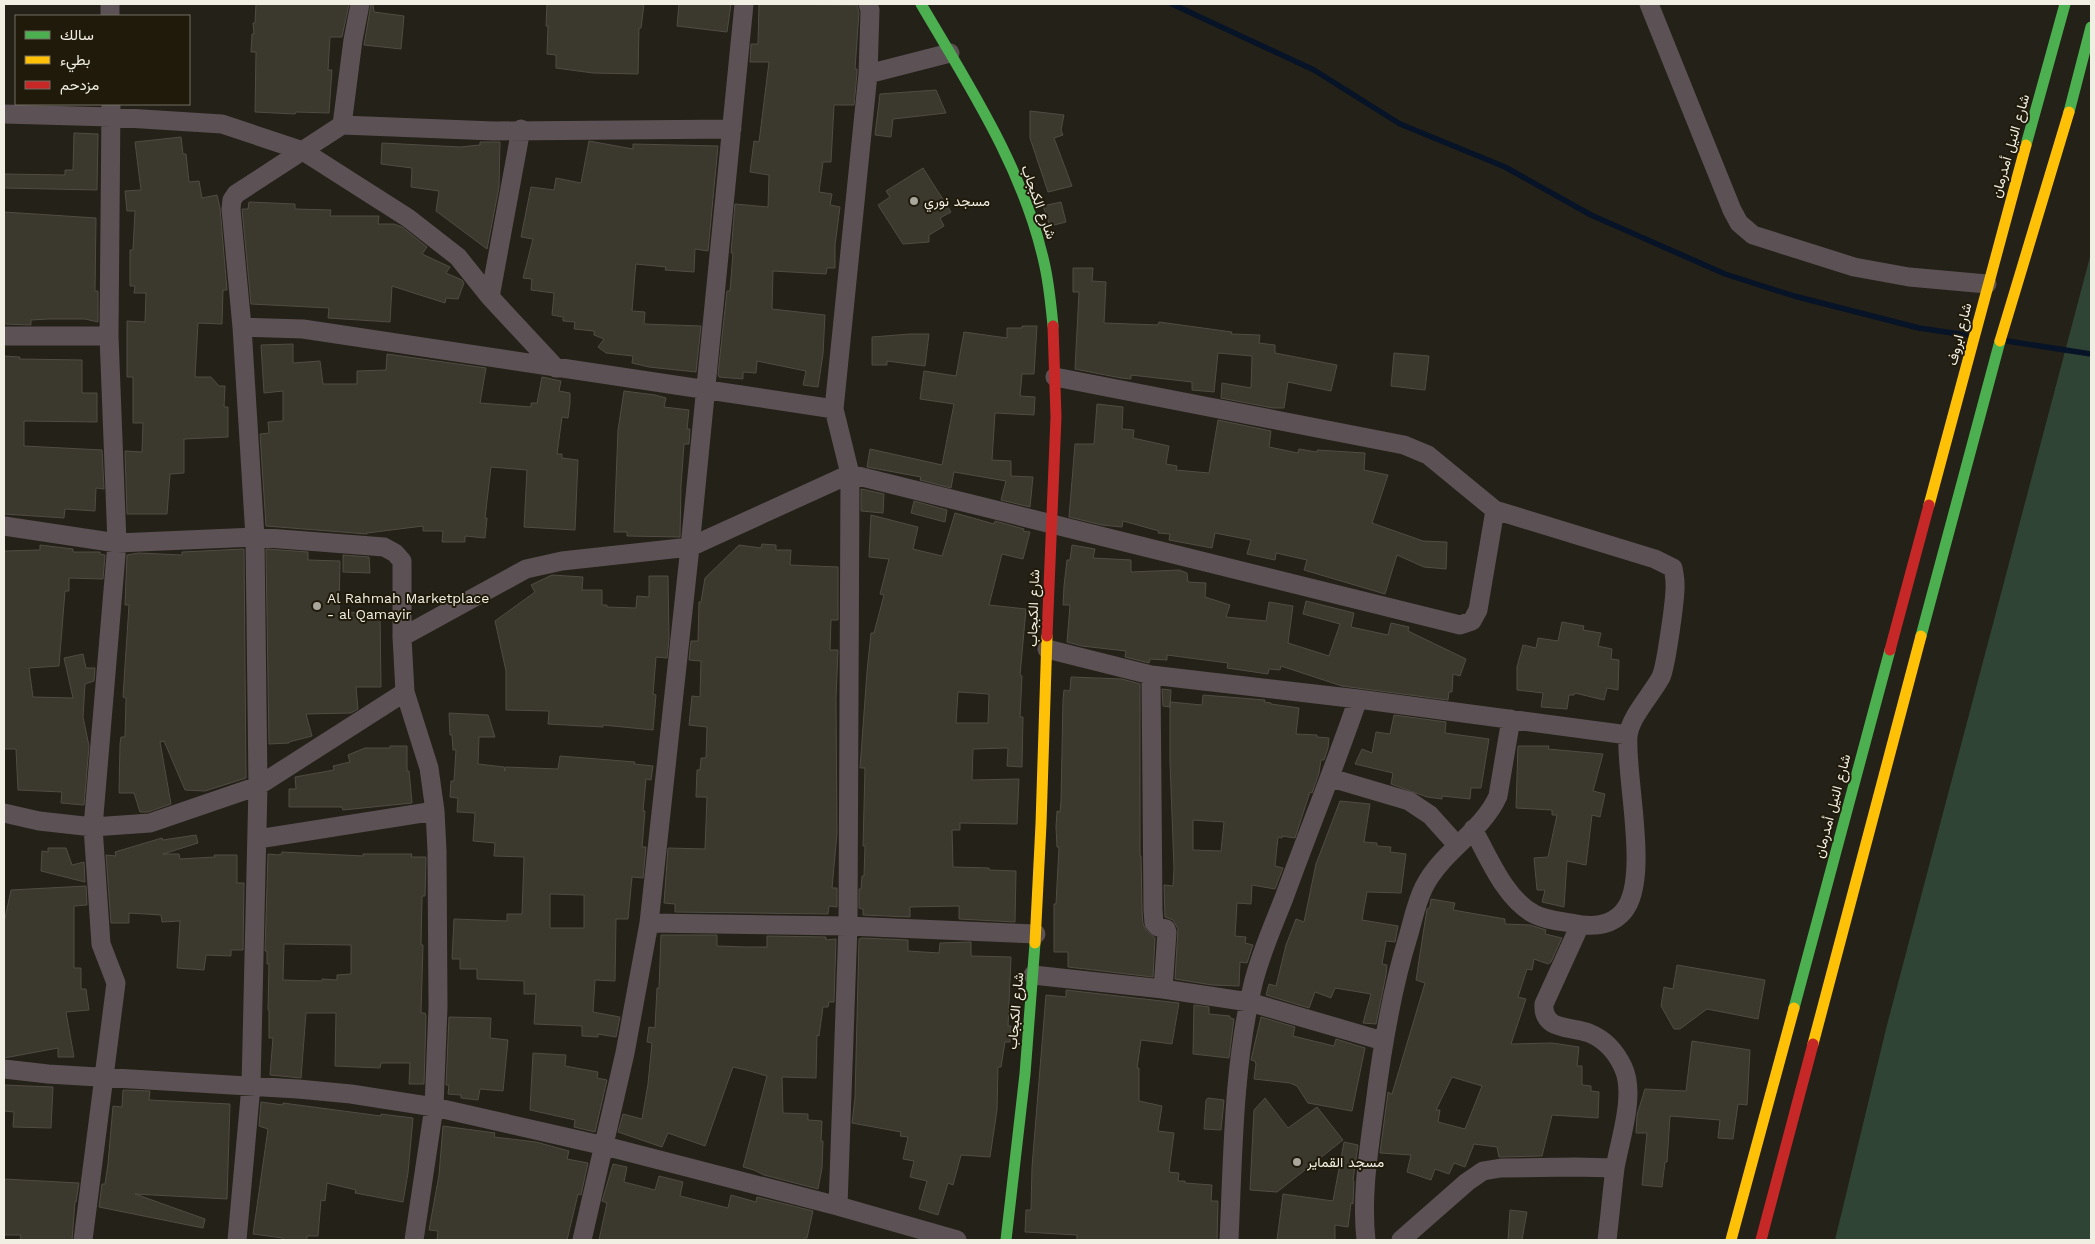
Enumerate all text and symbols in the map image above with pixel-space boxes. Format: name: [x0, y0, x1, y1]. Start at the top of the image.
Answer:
legend: [15, 15, 190, 105]
text: سالك: [60, 26, 94, 44]
text: بطيء: [60, 51, 90, 73]
text: مزدحم: [60, 76, 99, 95]
street label: شارع النيل أمدرمان: [1988, 92, 2035, 201]
street label: شارع الكبجاب: [1015, 163, 1060, 242]
place label: مسجد نوري: [924, 193, 990, 213]
marker: مسجد نوري: [908, 195, 920, 207]
street label: شارع ابروف: [1944, 301, 1977, 368]
street label: شارع الكبجاب: [1024, 569, 1045, 647]
place label: Al Rahmah Marketplace - al Qamayir: [327, 590, 489, 622]
marker: Al Rahmah Marketplace - al Qamayir: [311, 600, 323, 612]
street label: شارع النيل أمدرمان: [1810, 752, 1856, 861]
street label: شارع الكبجاب: [1004, 972, 1029, 1051]
place label: مسجد القماير: [1306, 1154, 1384, 1171]
marker: مسجد القماير: [1291, 1156, 1303, 1168]

